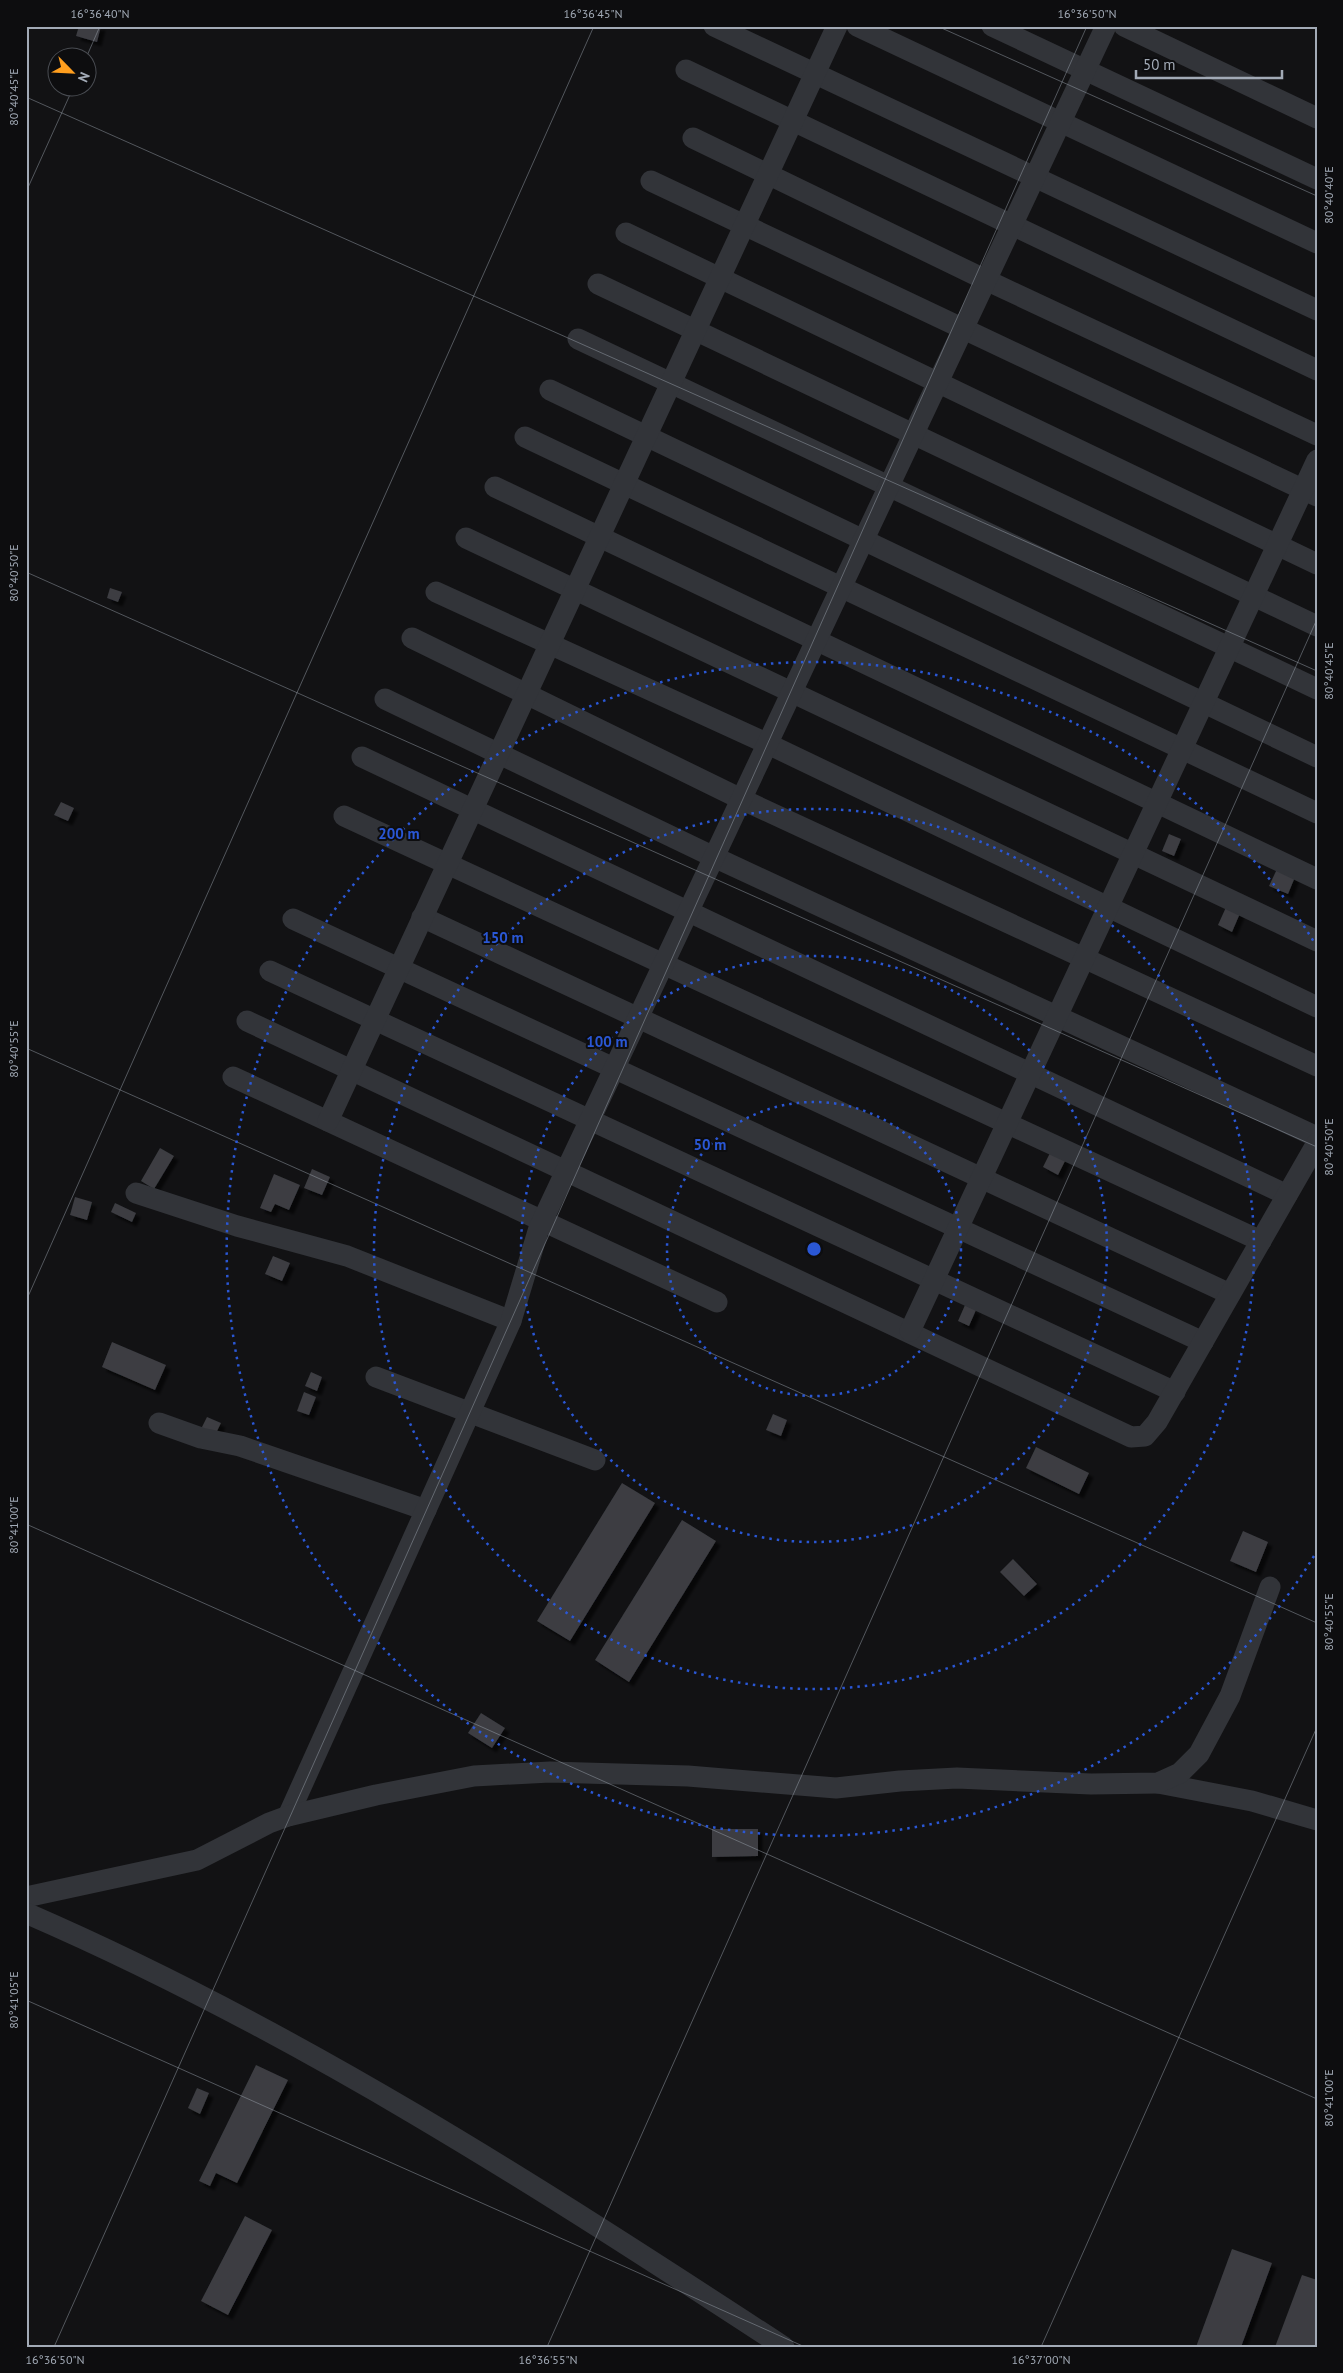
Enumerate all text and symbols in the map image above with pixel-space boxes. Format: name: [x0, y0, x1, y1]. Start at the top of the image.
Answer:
text: 16°36'40"N: [70, 6, 130, 21]
text: 16°36'45"N: [563, 6, 623, 21]
text: 16°36'50"N: [1057, 6, 1117, 21]
north arrow: [48, 48, 98, 98]
scale bar: [1136, 48, 1282, 80]
text: 50 m: [1143, 55, 1176, 74]
text: 80°40'45"E: [6, 68, 21, 126]
text: N: [74, 69, 94, 85]
text: 80°40'40"E: [1321, 166, 1336, 224]
text: 80°40'50"E: [6, 544, 21, 602]
text: 80°40'45"E: [1321, 642, 1336, 700]
text: 200 m: [378, 824, 420, 843]
text: 150 m: [482, 928, 524, 947]
text: 80°40'55"E: [6, 1020, 21, 1078]
text: 100 m: [586, 1032, 628, 1051]
text: 80°40'50"E: [1321, 1118, 1336, 1176]
text: 50 m: [694, 1135, 726, 1154]
centre of rings: [805, 1240, 823, 1258]
text: 80°41'00"E: [6, 1496, 21, 1554]
text: 80°40'55"E: [1321, 1593, 1336, 1651]
text: 80°41'05"E: [6, 1971, 21, 2029]
text: 80°41'00"E: [1321, 2069, 1336, 2127]
text: 16°36'50"N: [25, 2352, 85, 2367]
text: 16°36'55"N: [518, 2352, 578, 2367]
text: 16°37'00"N: [1011, 2352, 1071, 2367]

